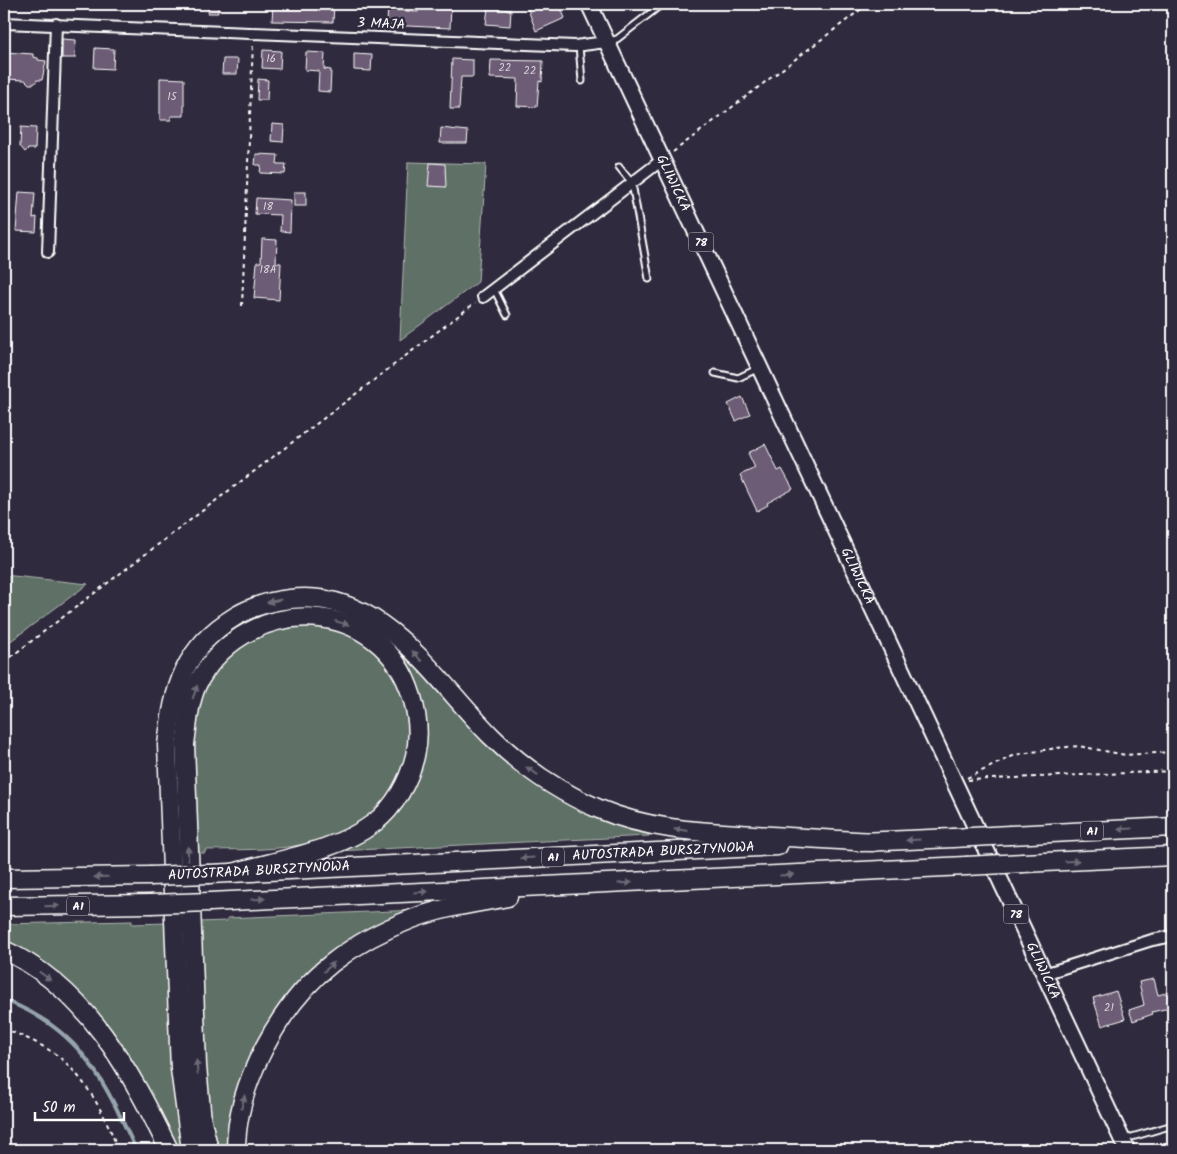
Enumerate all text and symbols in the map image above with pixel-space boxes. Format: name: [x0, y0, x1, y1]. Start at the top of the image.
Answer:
street label: 3 MAJA: [356, 12, 406, 36]
house number: 16: [266, 50, 276, 68]
house number: 22: [499, 59, 511, 77]
house number: 22: [524, 62, 536, 80]
house number: 15: [167, 88, 178, 106]
street label: GLIWICKA: [650, 151, 696, 216]
house number: 18: [263, 198, 273, 216]
road number: 78: [688, 232, 714, 252]
house number: 18A: [260, 261, 277, 279]
street label: GLIWICKA: [835, 544, 881, 608]
one-way arrow: [266, 597, 281, 605]
one-way arrow: [335, 620, 350, 628]
one-way arrow: [411, 651, 423, 663]
one-way arrow: [192, 684, 200, 699]
one-way arrow: [525, 766, 539, 776]
road number: A1: [1081, 821, 1103, 840]
one-way arrow: [673, 826, 689, 834]
one-way arrow: [1116, 826, 1132, 834]
street label: AUTOSTRADA BURSZTYNOWA: [572, 836, 755, 867]
one-way arrow: [905, 836, 921, 844]
one-way arrow: [184, 844, 192, 860]
road number: A1: [542, 848, 564, 866]
street label: AUTOSTRADA BURSZTYNOWA: [167, 855, 351, 887]
one-way arrow: [519, 855, 535, 863]
one-way arrow: [1064, 856, 1080, 864]
one-way arrow: [779, 870, 795, 878]
one-way arrow: [93, 874, 109, 882]
one-way arrow: [617, 878, 633, 886]
one-way arrow: [413, 888, 429, 896]
one-way arrow: [251, 895, 267, 903]
road number: A1: [67, 896, 89, 916]
one-way arrow: [45, 902, 61, 910]
road number: 78: [1004, 904, 1028, 924]
street label: GLIWICKA: [1020, 938, 1066, 1003]
one-way arrow: [322, 961, 334, 973]
one-way arrow: [38, 971, 52, 981]
house number: 21: [1104, 999, 1114, 1017]
one-way arrow: [193, 1059, 201, 1075]
scale bar: [35, 1089, 124, 1121]
one-way arrow: [240, 1095, 248, 1110]
text: 50 m: [42, 1096, 76, 1120]

